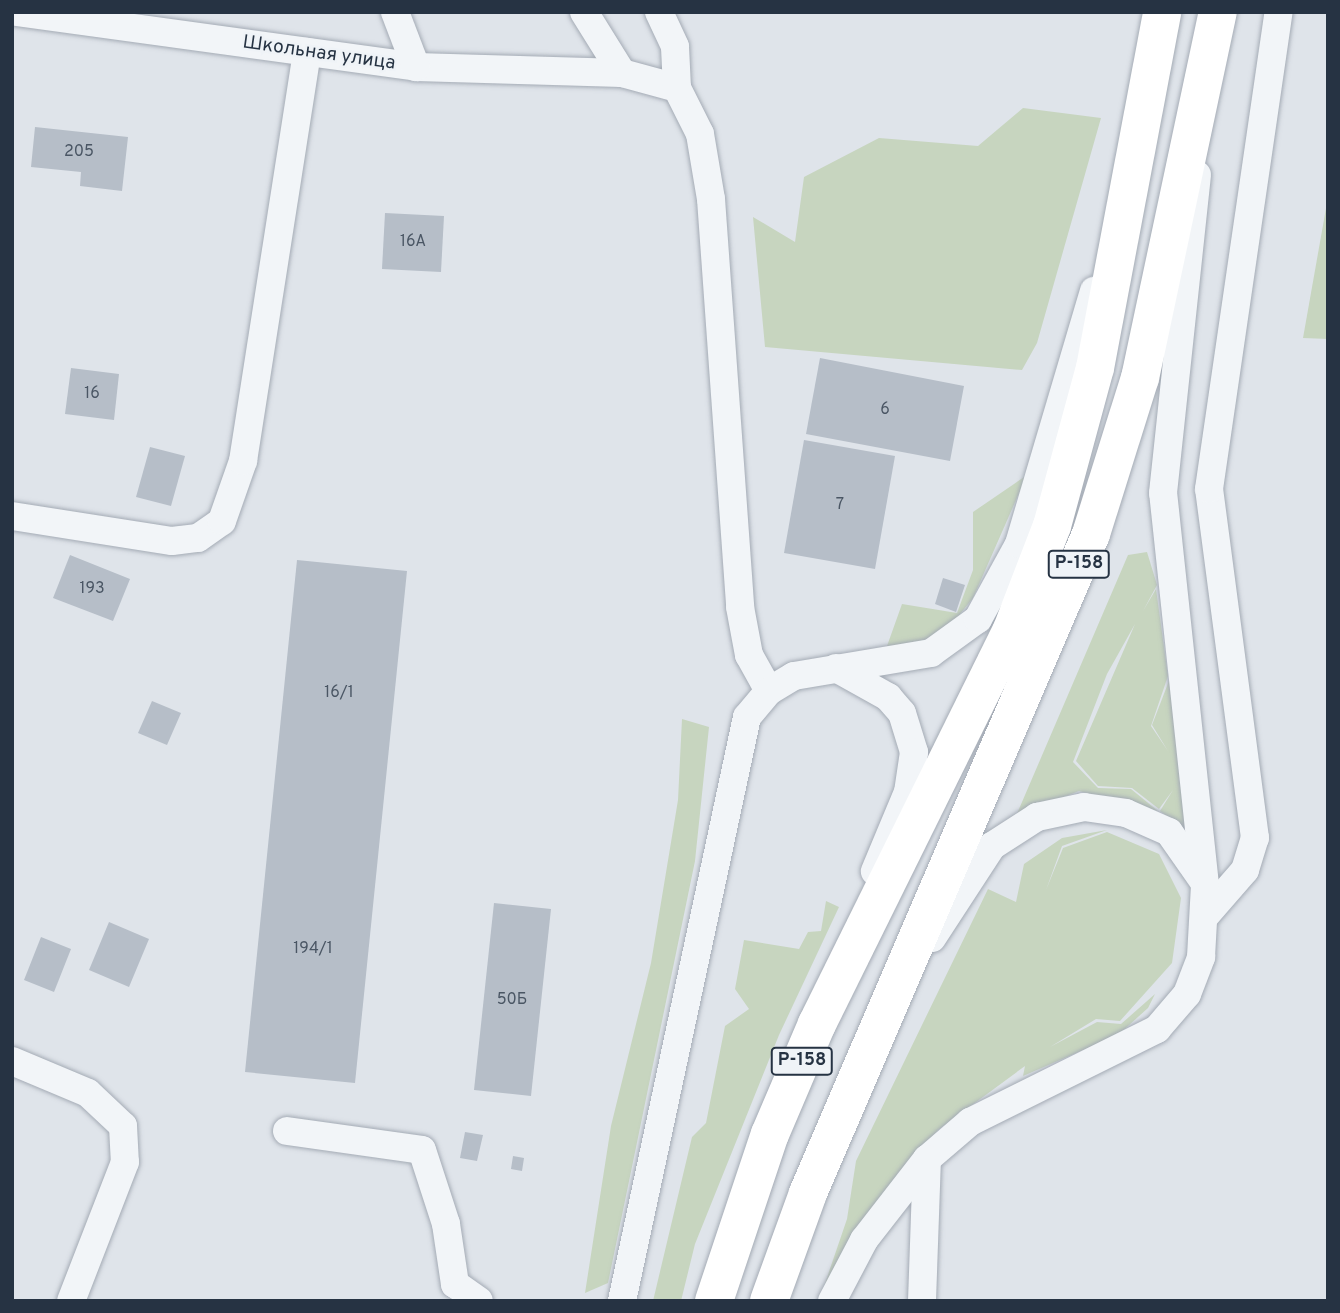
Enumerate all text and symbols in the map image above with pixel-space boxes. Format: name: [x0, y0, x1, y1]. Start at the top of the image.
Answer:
street label: Школьная улица: [241, 32, 397, 76]
house number: 205: [64, 142, 94, 162]
house number: 16А: [400, 232, 426, 252]
house number: 16: [84, 384, 100, 404]
house number: 6: [880, 400, 890, 420]
house number: 7: [836, 495, 844, 515]
road number: Р-158: [1048, 550, 1110, 578]
house number: 193: [79, 579, 105, 599]
house number: 16/1: [324, 683, 354, 703]
house number: 194/1: [293, 939, 333, 959]
house number: 50Б: [497, 990, 527, 1010]
road number: Р-158: [770, 1046, 834, 1076]

